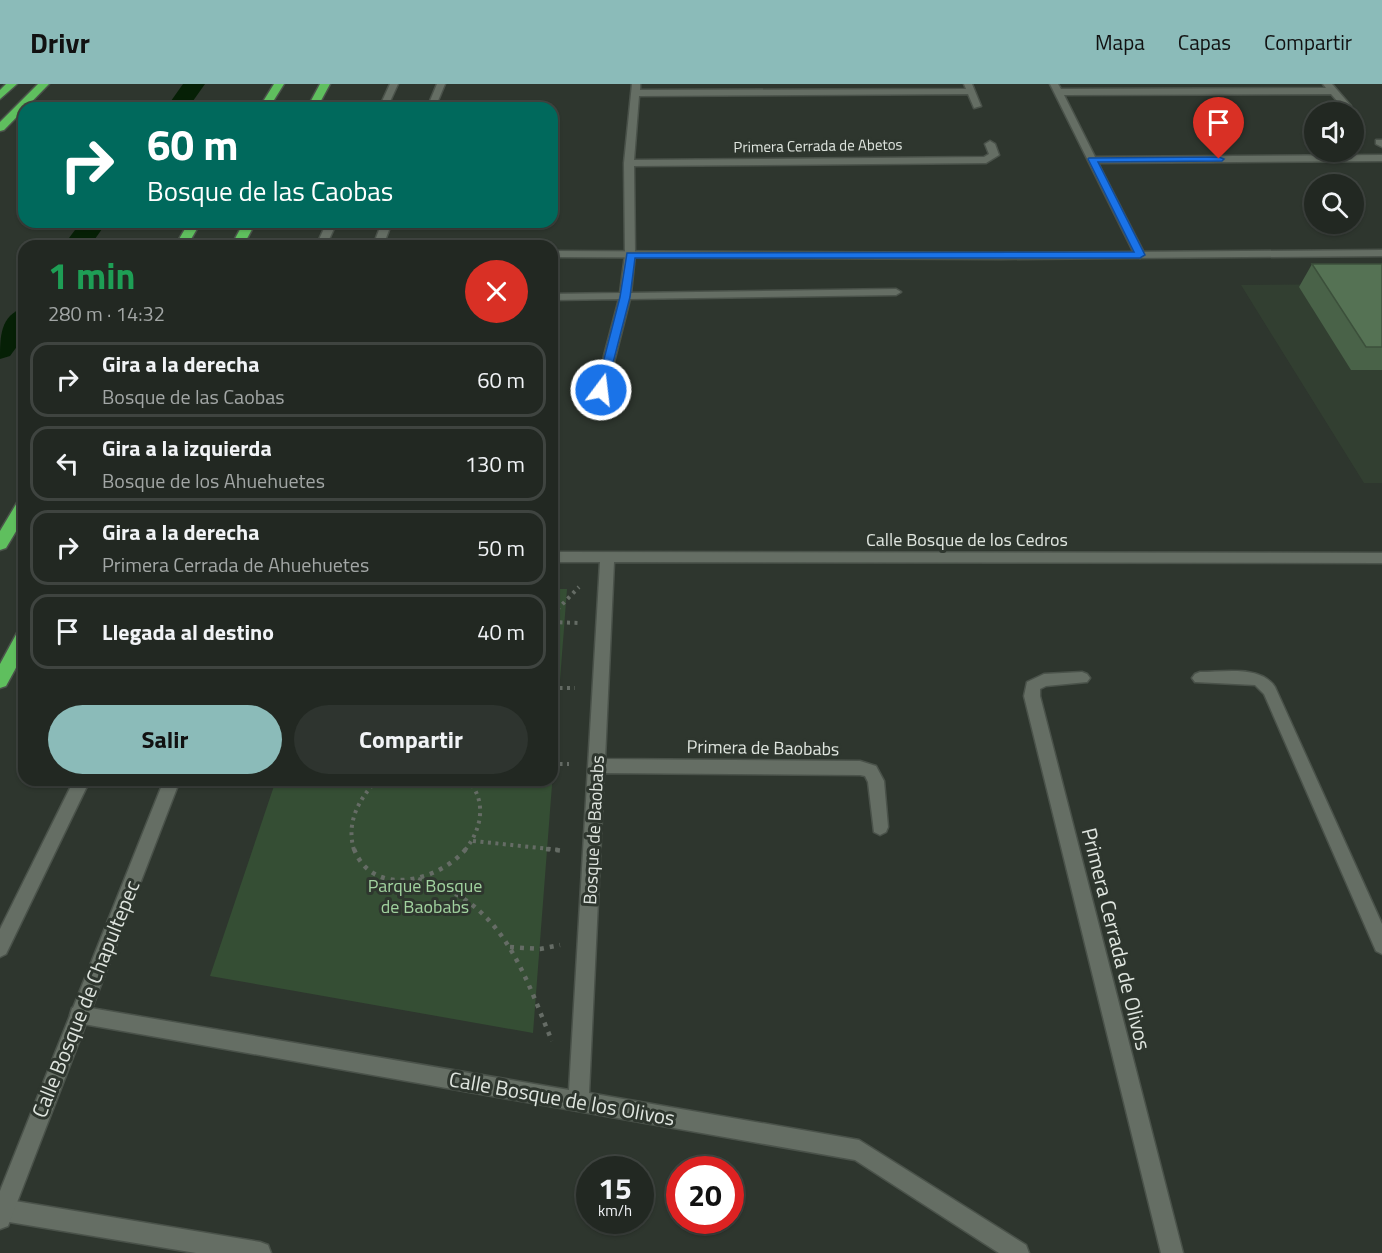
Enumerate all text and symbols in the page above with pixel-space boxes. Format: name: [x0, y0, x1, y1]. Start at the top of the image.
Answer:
text: Drivr: [30, 21, 90, 64]
text: Mapa: [1095, 26, 1145, 58]
text: Capas: [1178, 26, 1231, 58]
text: Compartir: [1264, 26, 1352, 58]
pin: [1193, 97, 1244, 159]
map controls: [1304, 102, 1364, 234]
button: sound: [1304, 102, 1364, 162]
icon: arrive: [1202, 106, 1235, 139]
text: 60 m: [147, 112, 239, 176]
icon: right: [48, 126, 126, 204]
street label: Primera Cerrada de Abetos: [733, 133, 903, 158]
text: Bosque de las Caobas: [147, 170, 393, 211]
button: search: [1304, 174, 1364, 234]
text: 1 min: [48, 248, 135, 303]
button: close: [465, 260, 528, 323]
text: 280 m · 14:32: [48, 298, 165, 329]
text: Gira a la derecha: [102, 347, 259, 381]
position arrow: [569, 358, 633, 422]
icon: right: [51, 363, 84, 396]
text: 60 m: [477, 363, 525, 397]
text: Bosque de las Caobas: [102, 381, 285, 412]
text: Gira a la izquierda: [102, 431, 272, 465]
icon: left: [51, 447, 84, 480]
text: 130 m: [465, 447, 525, 481]
text: Bosque de los Ahuehuetes: [102, 465, 325, 496]
text: Gira a la derecha: [102, 515, 259, 549]
street label: Calle Bosque de los Cedros: [866, 526, 1068, 553]
icon: right: [51, 531, 84, 564]
text: 50 m: [477, 531, 525, 565]
text: Primera Cerrada de Ahuehuetes: [102, 549, 369, 580]
icon: arrive: [51, 615, 84, 648]
text: Llegada al destino: [102, 615, 274, 649]
text: 40 m: [477, 615, 525, 649]
button: Salir: [48, 705, 282, 774]
button: Compartir: [294, 705, 528, 774]
street label: Primera de Baobabs: [686, 733, 840, 762]
street label: Bosque de Baobabs: [576, 755, 611, 905]
street label: Primera Cerrada de Olivos: [1074, 824, 1160, 1053]
park label: Parque Bosque de Baobabs: [368, 872, 482, 920]
street label: Calle Bosque de Chapultepec: [23, 875, 147, 1122]
street label: Calle Bosque de los Olivos: [447, 1062, 678, 1134]
speed limit sign: 20: [666, 1156, 744, 1234]
text: 15: [598, 1165, 632, 1211]
text: km/h: [598, 1199, 632, 1222]

